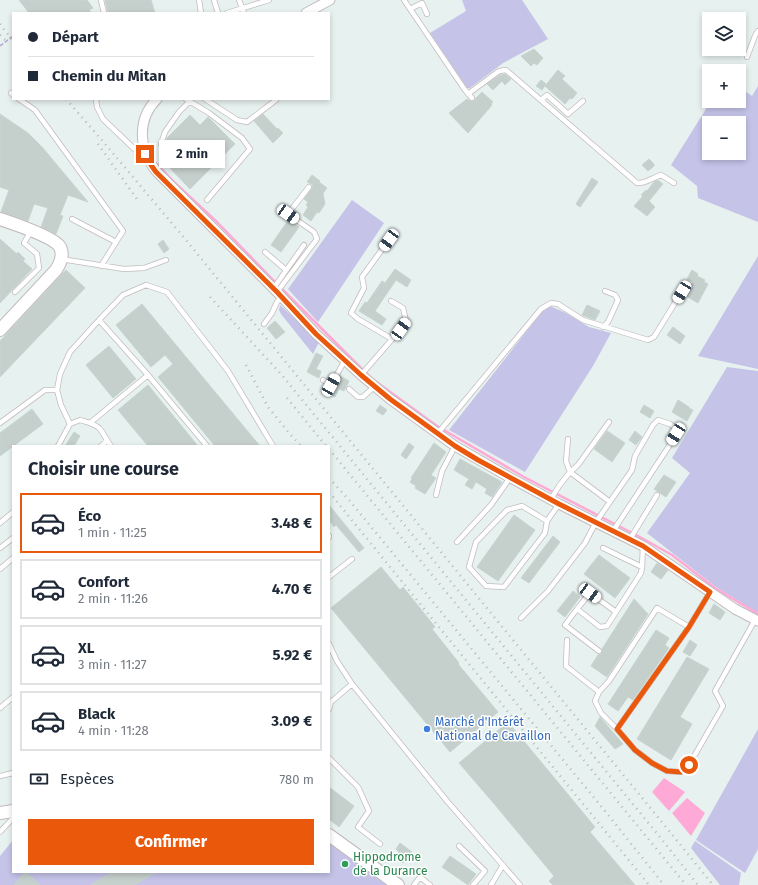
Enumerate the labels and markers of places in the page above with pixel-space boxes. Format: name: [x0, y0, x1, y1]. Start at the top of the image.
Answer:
place label: Marché d'Intérêt National de Cavaillon: [435, 715, 551, 743]
marker: Marché d'Intérêt National de Cavaillon: [422, 724, 432, 734]
place label: Hippodrome de la Durance: [353, 850, 428, 878]
marker: Hippodrome de la Durance: [340, 859, 350, 869]

